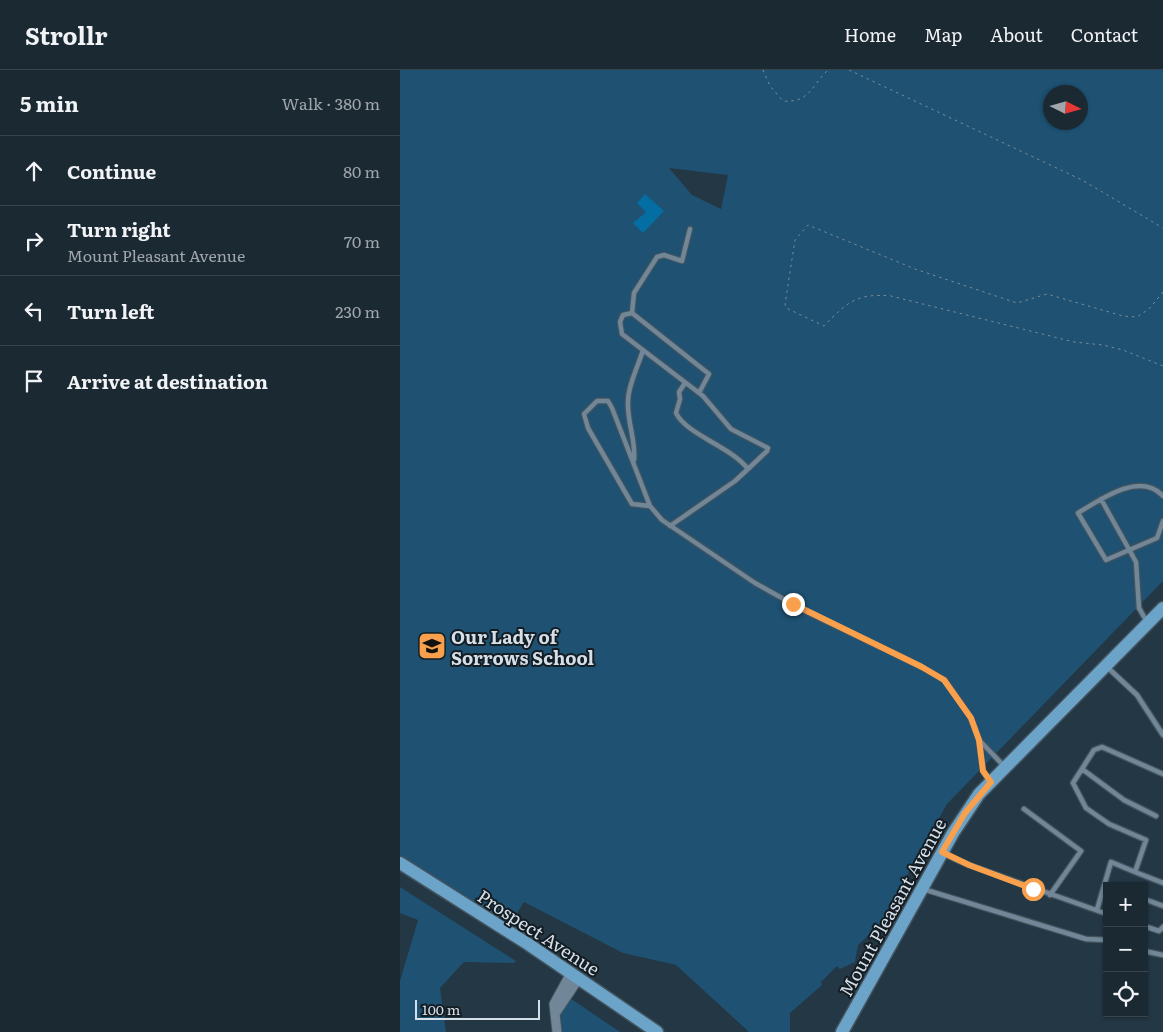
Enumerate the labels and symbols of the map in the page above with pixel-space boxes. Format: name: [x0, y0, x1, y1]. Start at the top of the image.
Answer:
north arrow: [1043, 85, 1088, 130]
route end: [782, 593, 805, 616]
place label: Our Lady of Sorrows School: [451, 623, 595, 671]
school or university icon: Our Lady of Sorrows School: [417, 631, 447, 661]
street label: Mount Pleasant Avenue: [832, 813, 952, 1001]
route start: [1022, 878, 1045, 901]
street label: Prospect Avenue: [472, 882, 606, 982]
scale bar: [415, 997, 540, 1020]

